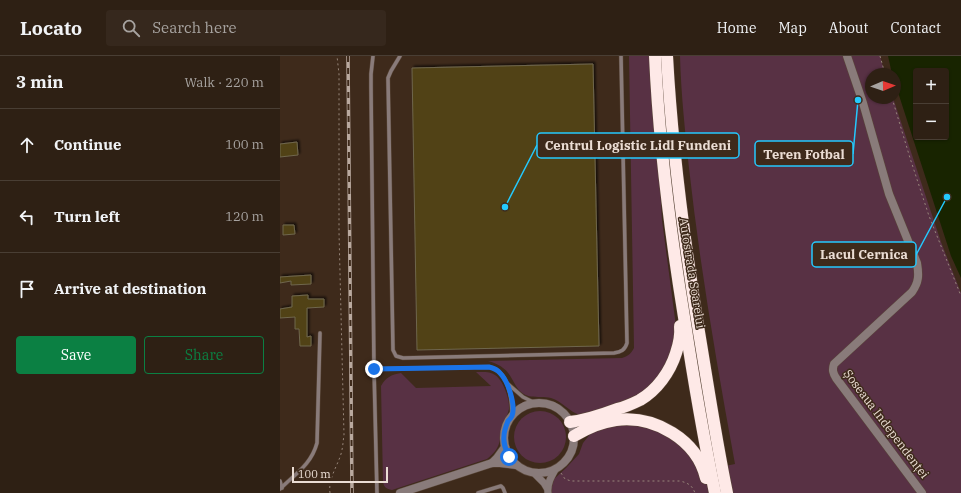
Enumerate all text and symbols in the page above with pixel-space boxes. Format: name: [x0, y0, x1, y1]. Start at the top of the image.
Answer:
search box: [106, 10, 386, 46]
text: Locato: [20, 16, 82, 40]
icon: search: [120, 17, 142, 39]
text: Search here: [152, 18, 237, 37]
text: Home: [717, 19, 756, 37]
text: Map: [778, 19, 807, 37]
text: About: [829, 19, 868, 37]
text: Contact: [890, 19, 941, 37]
north arrow: [865, 68, 901, 104]
map controls: [913, 68, 949, 140]
button: +: [913, 68, 949, 104]
text: 3 min: [16, 71, 64, 93]
text: Walk · 220 m: [185, 74, 264, 91]
button: −: [913, 104, 949, 140]
callout: Centrul Logistic Lidl Fundeni: [537, 133, 739, 158]
icon: ahead: [16, 134, 38, 156]
text: Continue: [54, 135, 121, 154]
text: 100 m: [225, 136, 264, 153]
text: Centrul Logistic Lidl Fundeni: [545, 137, 732, 154]
callout: Teren Fotbal: [755, 141, 853, 166]
text: Teren Fotbal: [763, 146, 845, 163]
icon: left: [16, 206, 38, 228]
text: Turn left: [54, 207, 120, 226]
text: 120 m: [225, 208, 264, 225]
street label: Autostrada Soarelui: [676, 216, 709, 330]
callout: Lacul Cernica: [812, 242, 916, 267]
text: Lacul Cernica: [820, 246, 908, 263]
icon: arrive: [16, 278, 38, 300]
text: Arrive at destination: [54, 279, 206, 298]
button: Save: [16, 336, 136, 374]
button: Share: [144, 336, 264, 374]
route end: [365, 360, 383, 378]
street label: Șoseaua Independenței: [840, 366, 932, 482]
route start: [500, 448, 518, 466]
scale bar: [292, 465, 388, 484]
text: 100 m: [298, 467, 331, 481]

